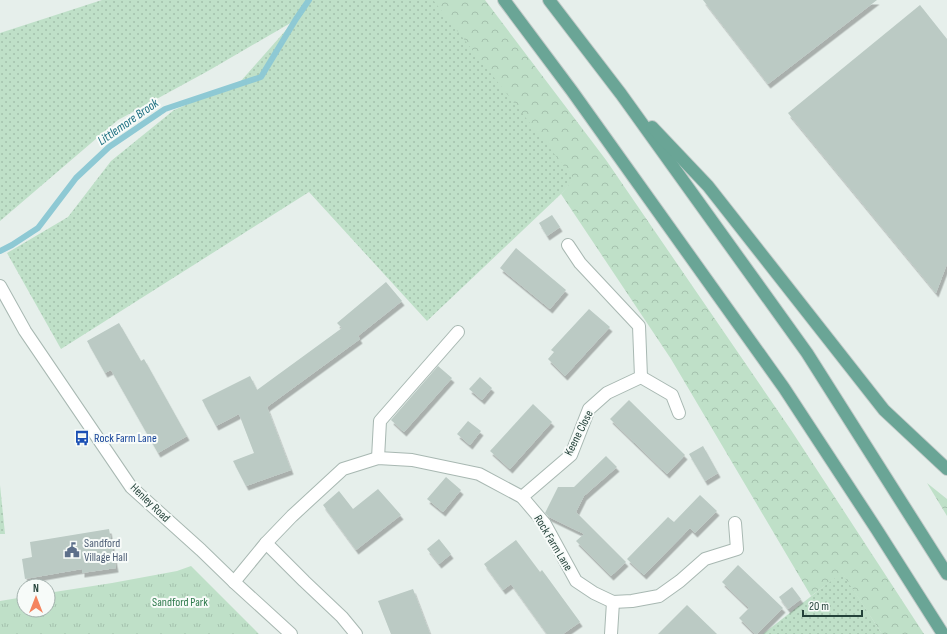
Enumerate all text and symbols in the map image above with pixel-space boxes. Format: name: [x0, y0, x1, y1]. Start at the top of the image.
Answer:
water label: Littlemore Brook: [94, 94, 163, 149]
street label: Keene Close: [561, 408, 597, 458]
bus stop icon: Rock Farm Lane: [73, 429, 91, 447]
place label: Rock Farm Lane: [94, 431, 157, 446]
street label: Henley Road: [127, 480, 173, 526]
street label: Rock Farm Lane: [530, 512, 576, 574]
place label: Sandford Village Hall: [84, 536, 127, 565]
public building icon: Sandford Village Hall: [63, 541, 81, 559]
north arrow: [16, 578, 56, 618]
text: N: [33, 582, 39, 595]
scale bar: [803, 592, 862, 618]
park label: Sandford Park: [152, 595, 208, 610]
text: 20 m: [809, 599, 829, 614]

